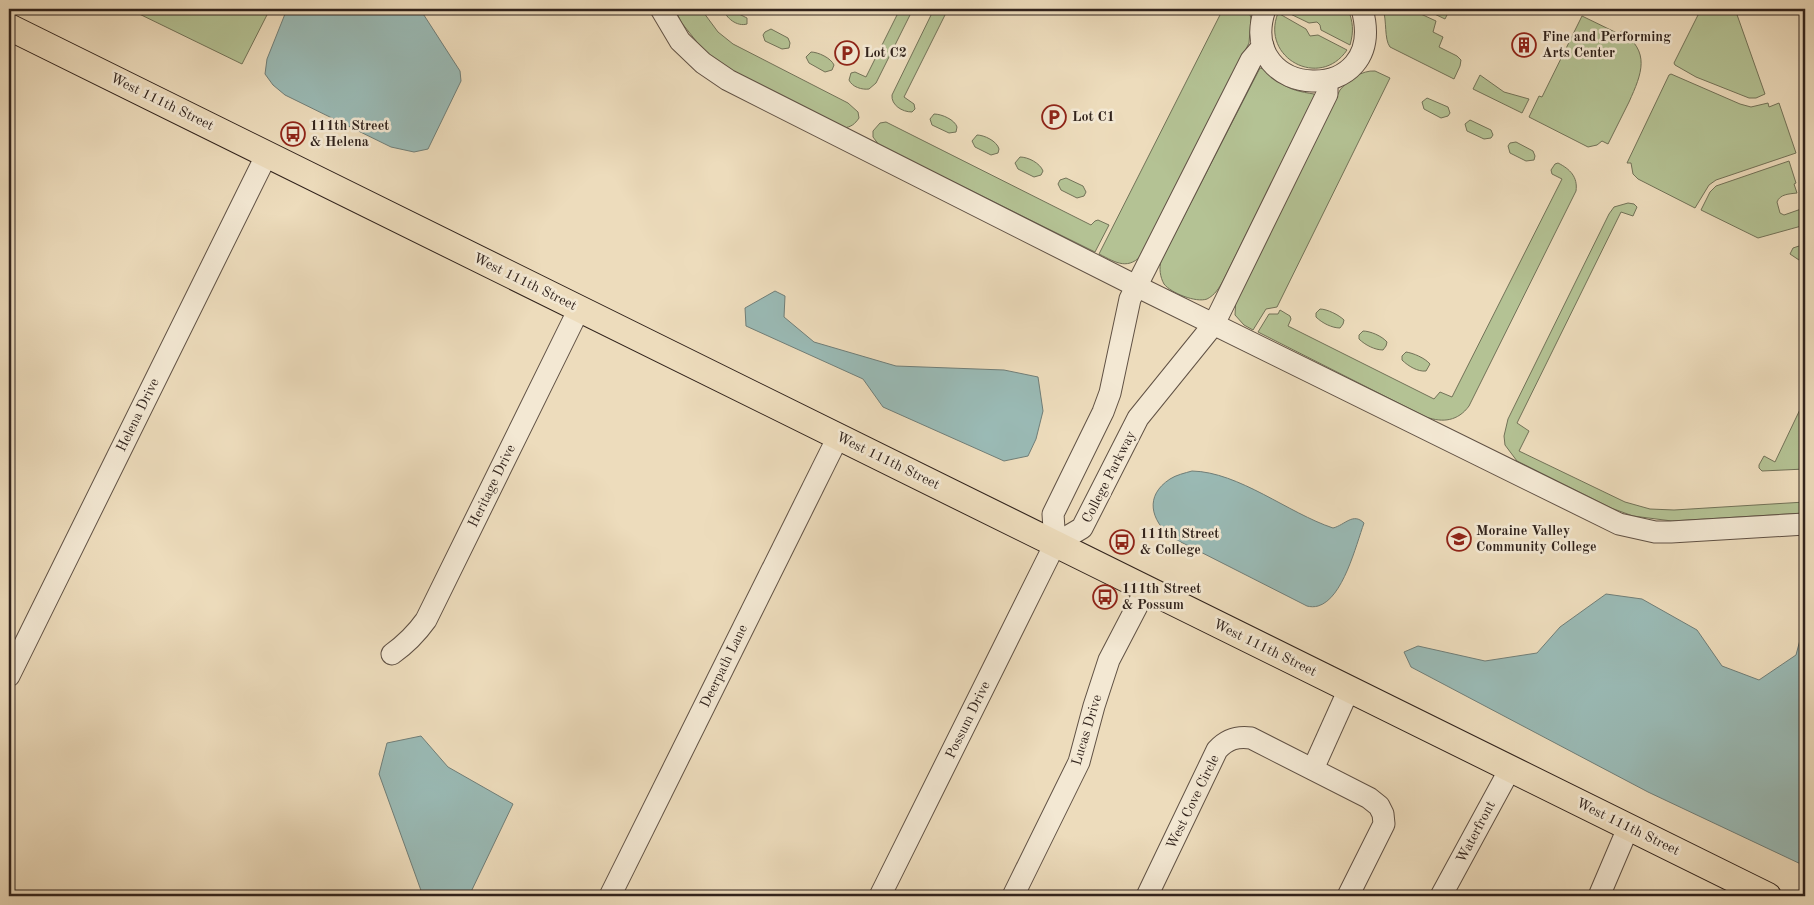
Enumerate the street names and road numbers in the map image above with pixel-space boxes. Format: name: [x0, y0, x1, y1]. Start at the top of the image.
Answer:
street label: West 111th Street: [108, 71, 216, 133]
street label: West 111th Street: [471, 251, 579, 313]
street label: Helena Drive: [114, 376, 162, 454]
street label: College Parkway: [1080, 428, 1139, 525]
street label: West 111th Street: [834, 430, 942, 492]
street label: Heritage Drive: [466, 442, 518, 530]
street label: West 111th Street: [1211, 617, 1319, 679]
street label: Deerpath Lane: [698, 622, 750, 710]
street label: Possum Drive: [943, 679, 993, 761]
street label: Lucas Drive: [1070, 693, 1104, 767]
street label: West Cove Circle: [1164, 753, 1222, 851]
street label: West 111th Street: [1574, 796, 1682, 858]
street label: Waterfront: [1454, 799, 1498, 865]

